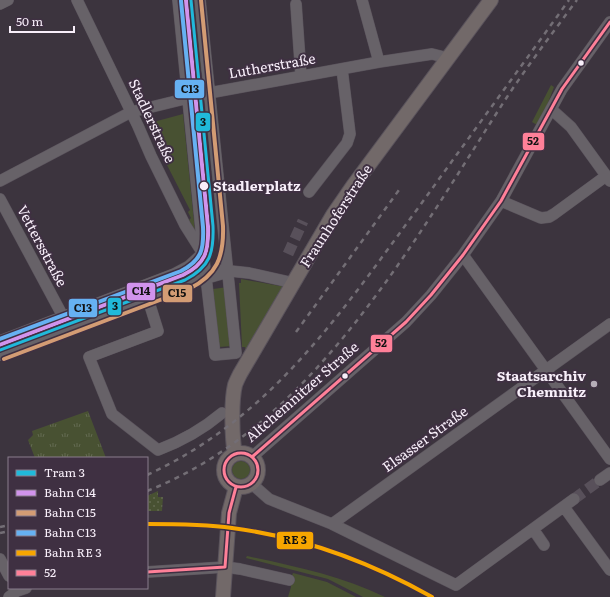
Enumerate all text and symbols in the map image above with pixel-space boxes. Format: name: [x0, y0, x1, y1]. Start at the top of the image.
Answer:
scale bar: [10, 8, 74, 34]
text: 50 m: [16, 12, 43, 30]
street label: Lutherstraße: [227, 48, 317, 83]
unlabelled marker: [576, 58, 586, 68]
street label: Stadlerstraße: [125, 75, 181, 166]
line badge: C13: [174, 79, 205, 99]
text: C13: [181, 80, 199, 96]
line badge: 3: [195, 112, 211, 132]
text: 3: [200, 113, 206, 129]
line badge: 52: [522, 132, 545, 151]
text: 52: [527, 132, 539, 148]
street label: Fraunhoferstraße: [294, 160, 376, 271]
place label: Stadlerplatz: [213, 175, 301, 195]
marker: Stadlerplatz: [198, 180, 210, 192]
street label: Vettersstraße: [13, 201, 73, 290]
line badge: C14: [126, 282, 156, 301]
text: C14: [132, 282, 151, 298]
line badge: C15: [162, 284, 193, 303]
text: C15: [168, 284, 186, 300]
line badge: 3: [107, 297, 122, 316]
text: 3: [112, 297, 118, 313]
line badge: C13: [68, 298, 98, 318]
text: C13: [74, 299, 92, 315]
line badge: 52: [370, 334, 393, 353]
text: 52: [375, 334, 387, 350]
street label: Altchemnitzer Straße: [240, 336, 362, 446]
place label: Staatsarchiv Chemnitz: [497, 365, 587, 401]
unlabelled marker: [340, 371, 350, 381]
marker: Staatsarchiv Chemnitz: [589, 379, 599, 389]
street label: Elsasser Straße: [378, 400, 471, 476]
legend: [8, 457, 148, 589]
text: Tram 3: [44, 463, 85, 481]
text: Bahn C14: [44, 483, 96, 501]
text: Bahn C15: [44, 503, 96, 521]
text: Bahn C13: [44, 523, 96, 541]
line badge: RE 3: [276, 531, 314, 550]
text: RE 3: [283, 531, 307, 547]
text: Bahn RE 3: [44, 543, 102, 561]
text: 52: [44, 563, 56, 581]

